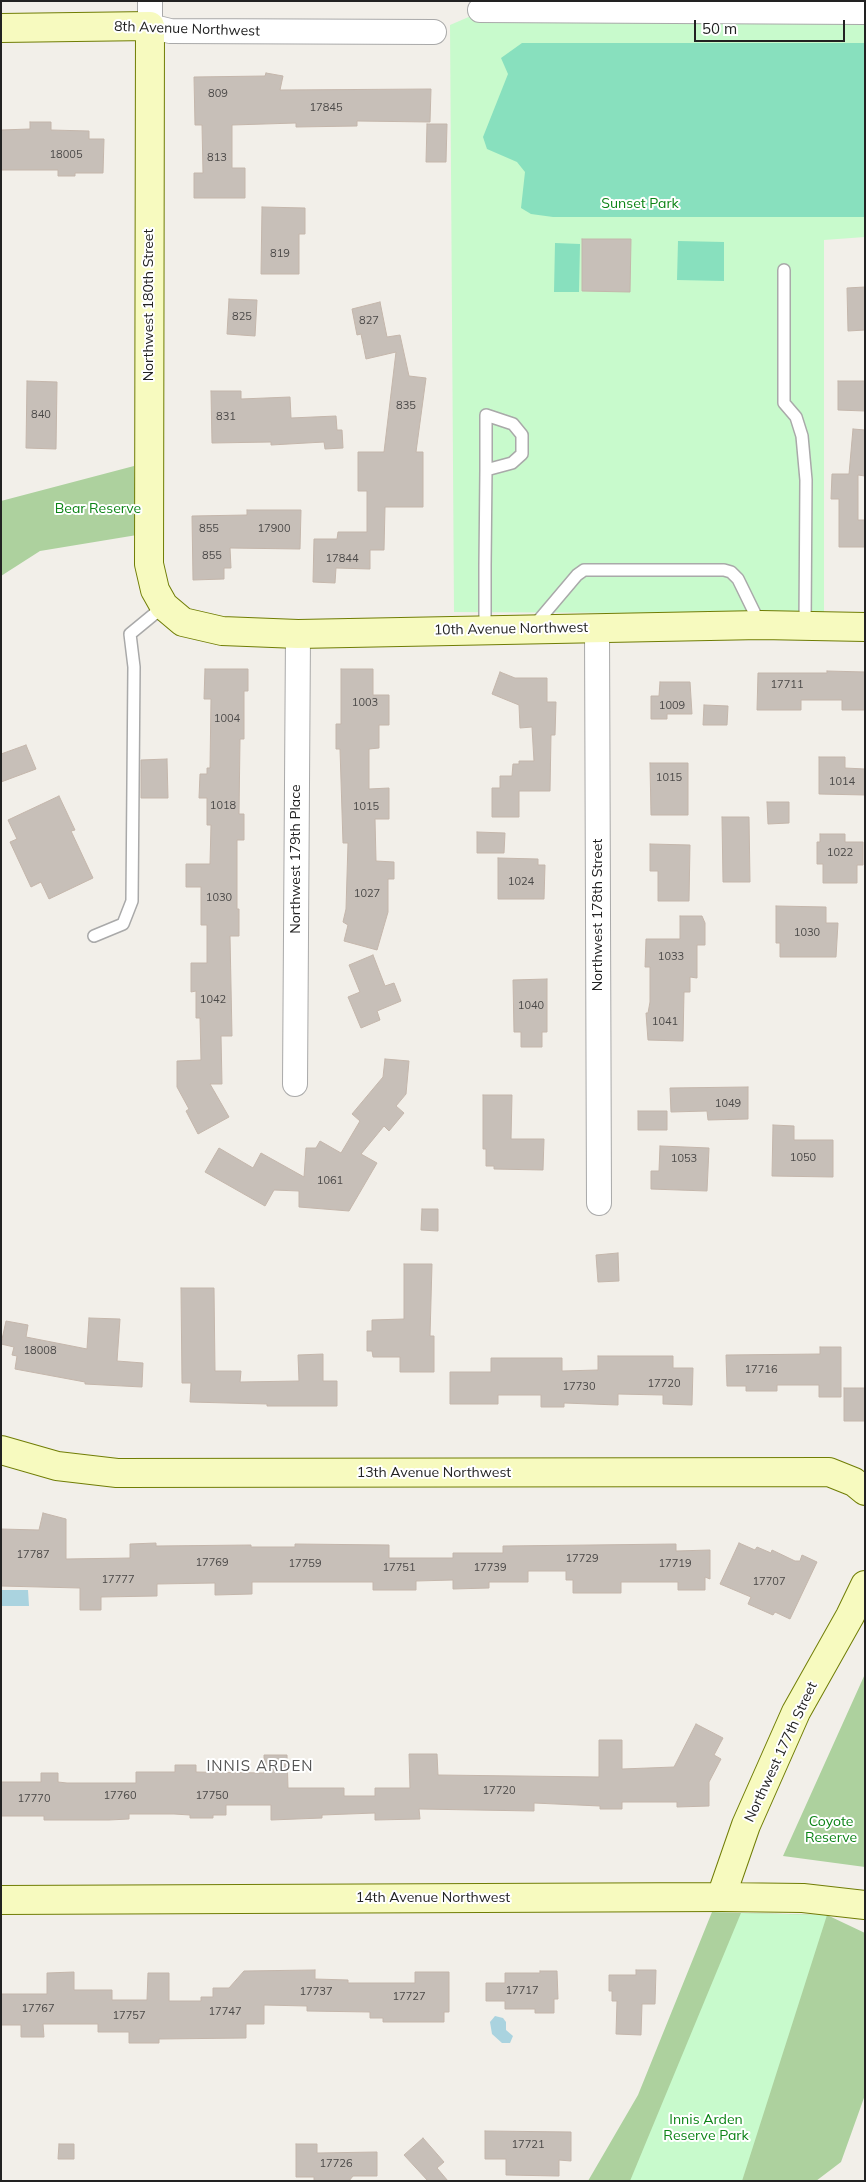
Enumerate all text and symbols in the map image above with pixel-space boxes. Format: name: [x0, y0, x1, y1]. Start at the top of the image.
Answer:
scale bar: [696, 10, 847, 42]
street label: 8th Avenue Northwest: [114, 18, 260, 40]
text: 50 m: [702, 19, 737, 38]
house number: 809: [208, 87, 228, 101]
house number: 17845: [310, 101, 342, 115]
house number: 18005: [50, 148, 82, 162]
house number: 813: [207, 151, 227, 165]
park label: Sunset Park: [601, 196, 679, 212]
street label: Northwest 180th Street: [141, 229, 157, 381]
house number: 819: [270, 247, 290, 261]
house number: 825: [232, 310, 252, 324]
house number: 827: [359, 314, 379, 328]
house number: 835: [396, 399, 416, 413]
house number: 840: [31, 408, 51, 422]
house number: 831: [216, 410, 236, 424]
park label: Bear Reserve: [55, 501, 141, 517]
house number: 855: [199, 522, 219, 536]
house number: 17900: [258, 522, 290, 536]
house number: 855: [202, 549, 222, 563]
house number: 17844: [326, 552, 358, 566]
street label: 10th Avenue Northwest: [434, 619, 588, 639]
house number: 17711: [771, 678, 803, 692]
house number: 1003: [352, 696, 378, 710]
house number: 1009: [659, 699, 685, 713]
house number: 1004: [214, 712, 240, 726]
house number: 1015: [656, 771, 682, 785]
house number: 1014: [829, 775, 855, 789]
street label: Northwest 179th Place: [288, 784, 304, 934]
house number: 1018: [210, 799, 236, 813]
house number: 1015: [353, 800, 379, 814]
street label: Northwest 178th Street: [590, 839, 606, 991]
house number: 1022: [827, 846, 853, 860]
house number: 1024: [508, 875, 534, 889]
house number: 1027: [354, 887, 380, 901]
house number: 1030: [206, 891, 232, 905]
house number: 1030: [794, 926, 820, 940]
house number: 1033: [658, 950, 684, 964]
house number: 1042: [200, 993, 226, 1007]
house number: 1040: [518, 999, 544, 1013]
house number: 1041: [652, 1015, 678, 1029]
house number: 1049: [715, 1097, 741, 1111]
house number: 1050: [790, 1151, 816, 1165]
house number: 1053: [671, 1152, 697, 1166]
house number: 1061: [317, 1174, 343, 1188]
house number: 18008: [24, 1344, 56, 1358]
house number: 17716: [745, 1363, 777, 1377]
house number: 17720: [648, 1377, 680, 1391]
house number: 17730: [563, 1380, 595, 1394]
street label: 13th Avenue Northwest: [357, 1465, 511, 1481]
house number: 17787: [17, 1548, 49, 1562]
house number: 17729: [566, 1552, 598, 1566]
house number: 17769: [196, 1556, 228, 1570]
house number: 17759: [289, 1557, 321, 1571]
house number: 17719: [659, 1557, 691, 1571]
house number: 17751: [383, 1561, 415, 1575]
house number: 17739: [474, 1561, 506, 1575]
house number: 17777: [102, 1573, 134, 1587]
house number: 17707: [753, 1575, 785, 1589]
street label: Northwest 177th Street: [741, 1679, 821, 1825]
district label: INNIS ARDEN: [205, 1757, 315, 1775]
house number: 17720: [483, 1784, 515, 1798]
house number: 17760: [104, 1789, 136, 1803]
house number: 17750: [196, 1789, 228, 1803]
house number: 17770: [18, 1792, 50, 1806]
park label: Coyote Reserve: [805, 1814, 857, 1846]
street label: 14th Avenue Northwest: [356, 1890, 510, 1906]
house number: 17717: [506, 1984, 538, 1998]
house number: 17737: [300, 1985, 332, 1999]
house number: 17727: [393, 1990, 425, 2004]
house number: 17767: [22, 2002, 54, 2016]
house number: 17747: [209, 2005, 241, 2019]
house number: 17757: [113, 2009, 145, 2023]
park label: Innis Arden Reserve Park: [663, 2112, 749, 2144]
house number: 17721: [512, 2138, 544, 2152]
house number: 17726: [320, 2157, 352, 2171]

